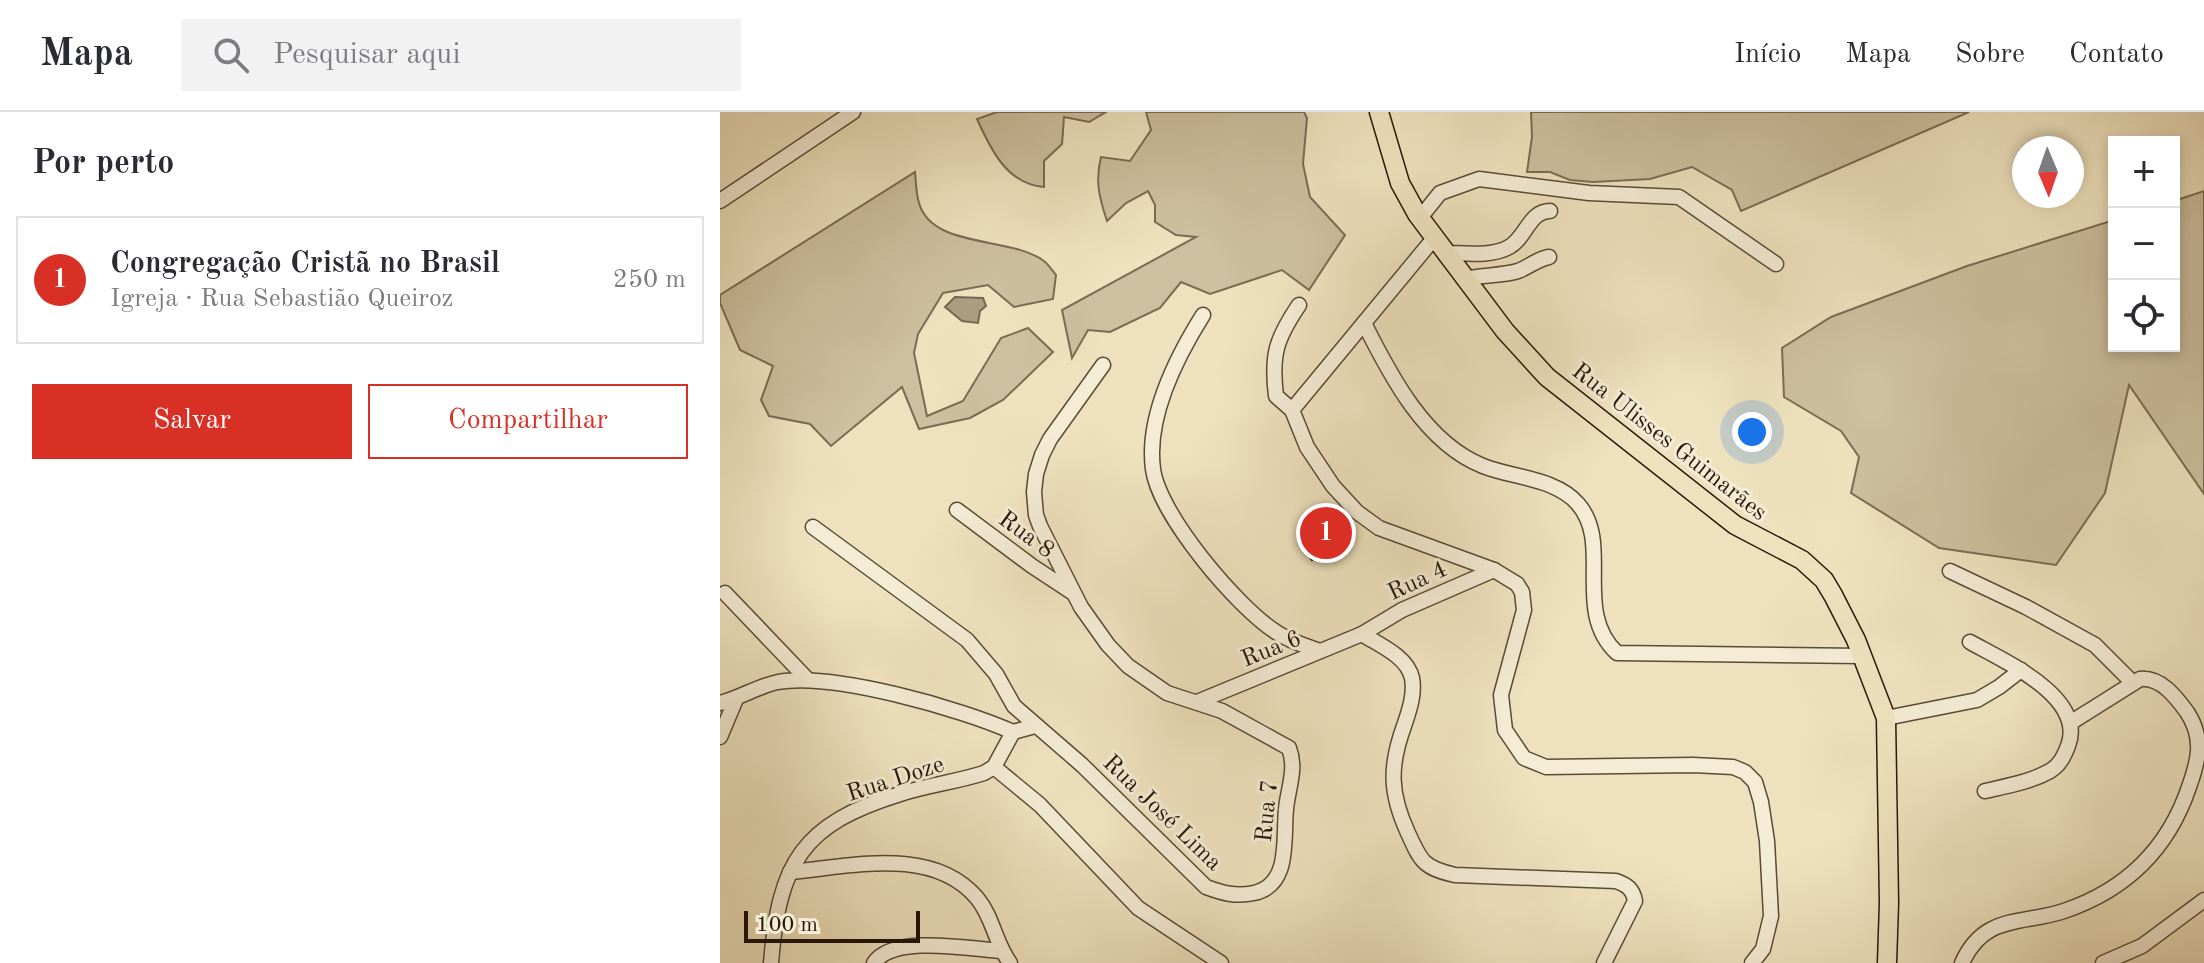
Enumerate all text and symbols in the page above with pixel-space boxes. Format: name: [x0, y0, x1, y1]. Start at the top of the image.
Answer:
search box: [181, 19, 741, 91]
icon: search: [209, 33, 253, 77]
text: Mapa: [40, 36, 133, 74]
text: Pesquisar aqui: [273, 40, 461, 70]
text: Início: [1734, 41, 1801, 69]
text: Mapa: [1845, 41, 1911, 69]
text: Sobre: [1955, 41, 2025, 69]
text: Contato: [2069, 41, 2164, 69]
north arrow: [2012, 136, 2084, 208]
map controls: [2108, 136, 2180, 352]
button: +: [2108, 136, 2180, 208]
text: Por perto: [32, 147, 174, 181]
button: −: [2108, 208, 2180, 280]
text: Congregação Cristã no Brasil: [110, 249, 500, 279]
text: 1: [52, 267, 68, 293]
text: 250 m: [613, 267, 686, 293]
button: locate: [2108, 280, 2180, 352]
text: Igreja · Rua Sebastião Queiroz: [110, 286, 453, 312]
street label: Rua Ulisses Guimarães: [1567, 359, 1771, 526]
button: Salvar: [32, 384, 352, 459]
button: Compartilhar: [368, 384, 688, 459]
your location: [1732, 412, 1772, 452]
pin: 1: [1300, 503, 1352, 563]
street label: Rua 8: [993, 508, 1058, 564]
street label: Rua 4: [1384, 558, 1451, 606]
street label: Rua 6: [1238, 627, 1305, 673]
street label: Rua José Lima: [1097, 751, 1226, 876]
street label: Rua Doze: [844, 753, 947, 807]
street label: Rua 7: [1253, 779, 1283, 844]
scale bar: [744, 907, 920, 943]
text: 100 m: [756, 914, 818, 936]

